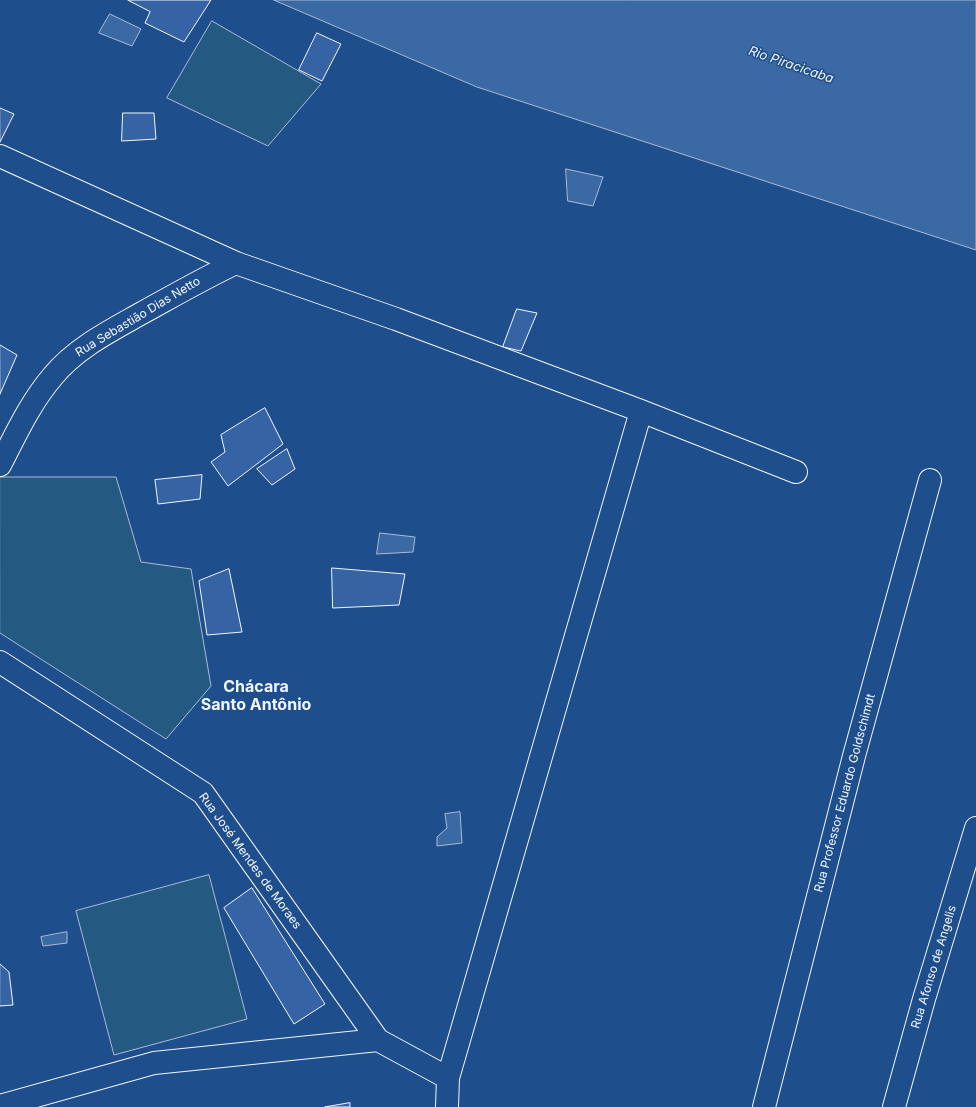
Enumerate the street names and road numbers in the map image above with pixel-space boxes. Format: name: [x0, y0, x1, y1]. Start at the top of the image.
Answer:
street label: Rua Sebastião Dias Netto: [73, 274, 203, 360]
street label: Rua Professor Eduardo Goldschimdt: [811, 692, 879, 894]
street label: Rua José Mendes de Moraes: [196, 790, 304, 932]
street label: Rua Afonso de Angelis: [908, 904, 960, 1030]

